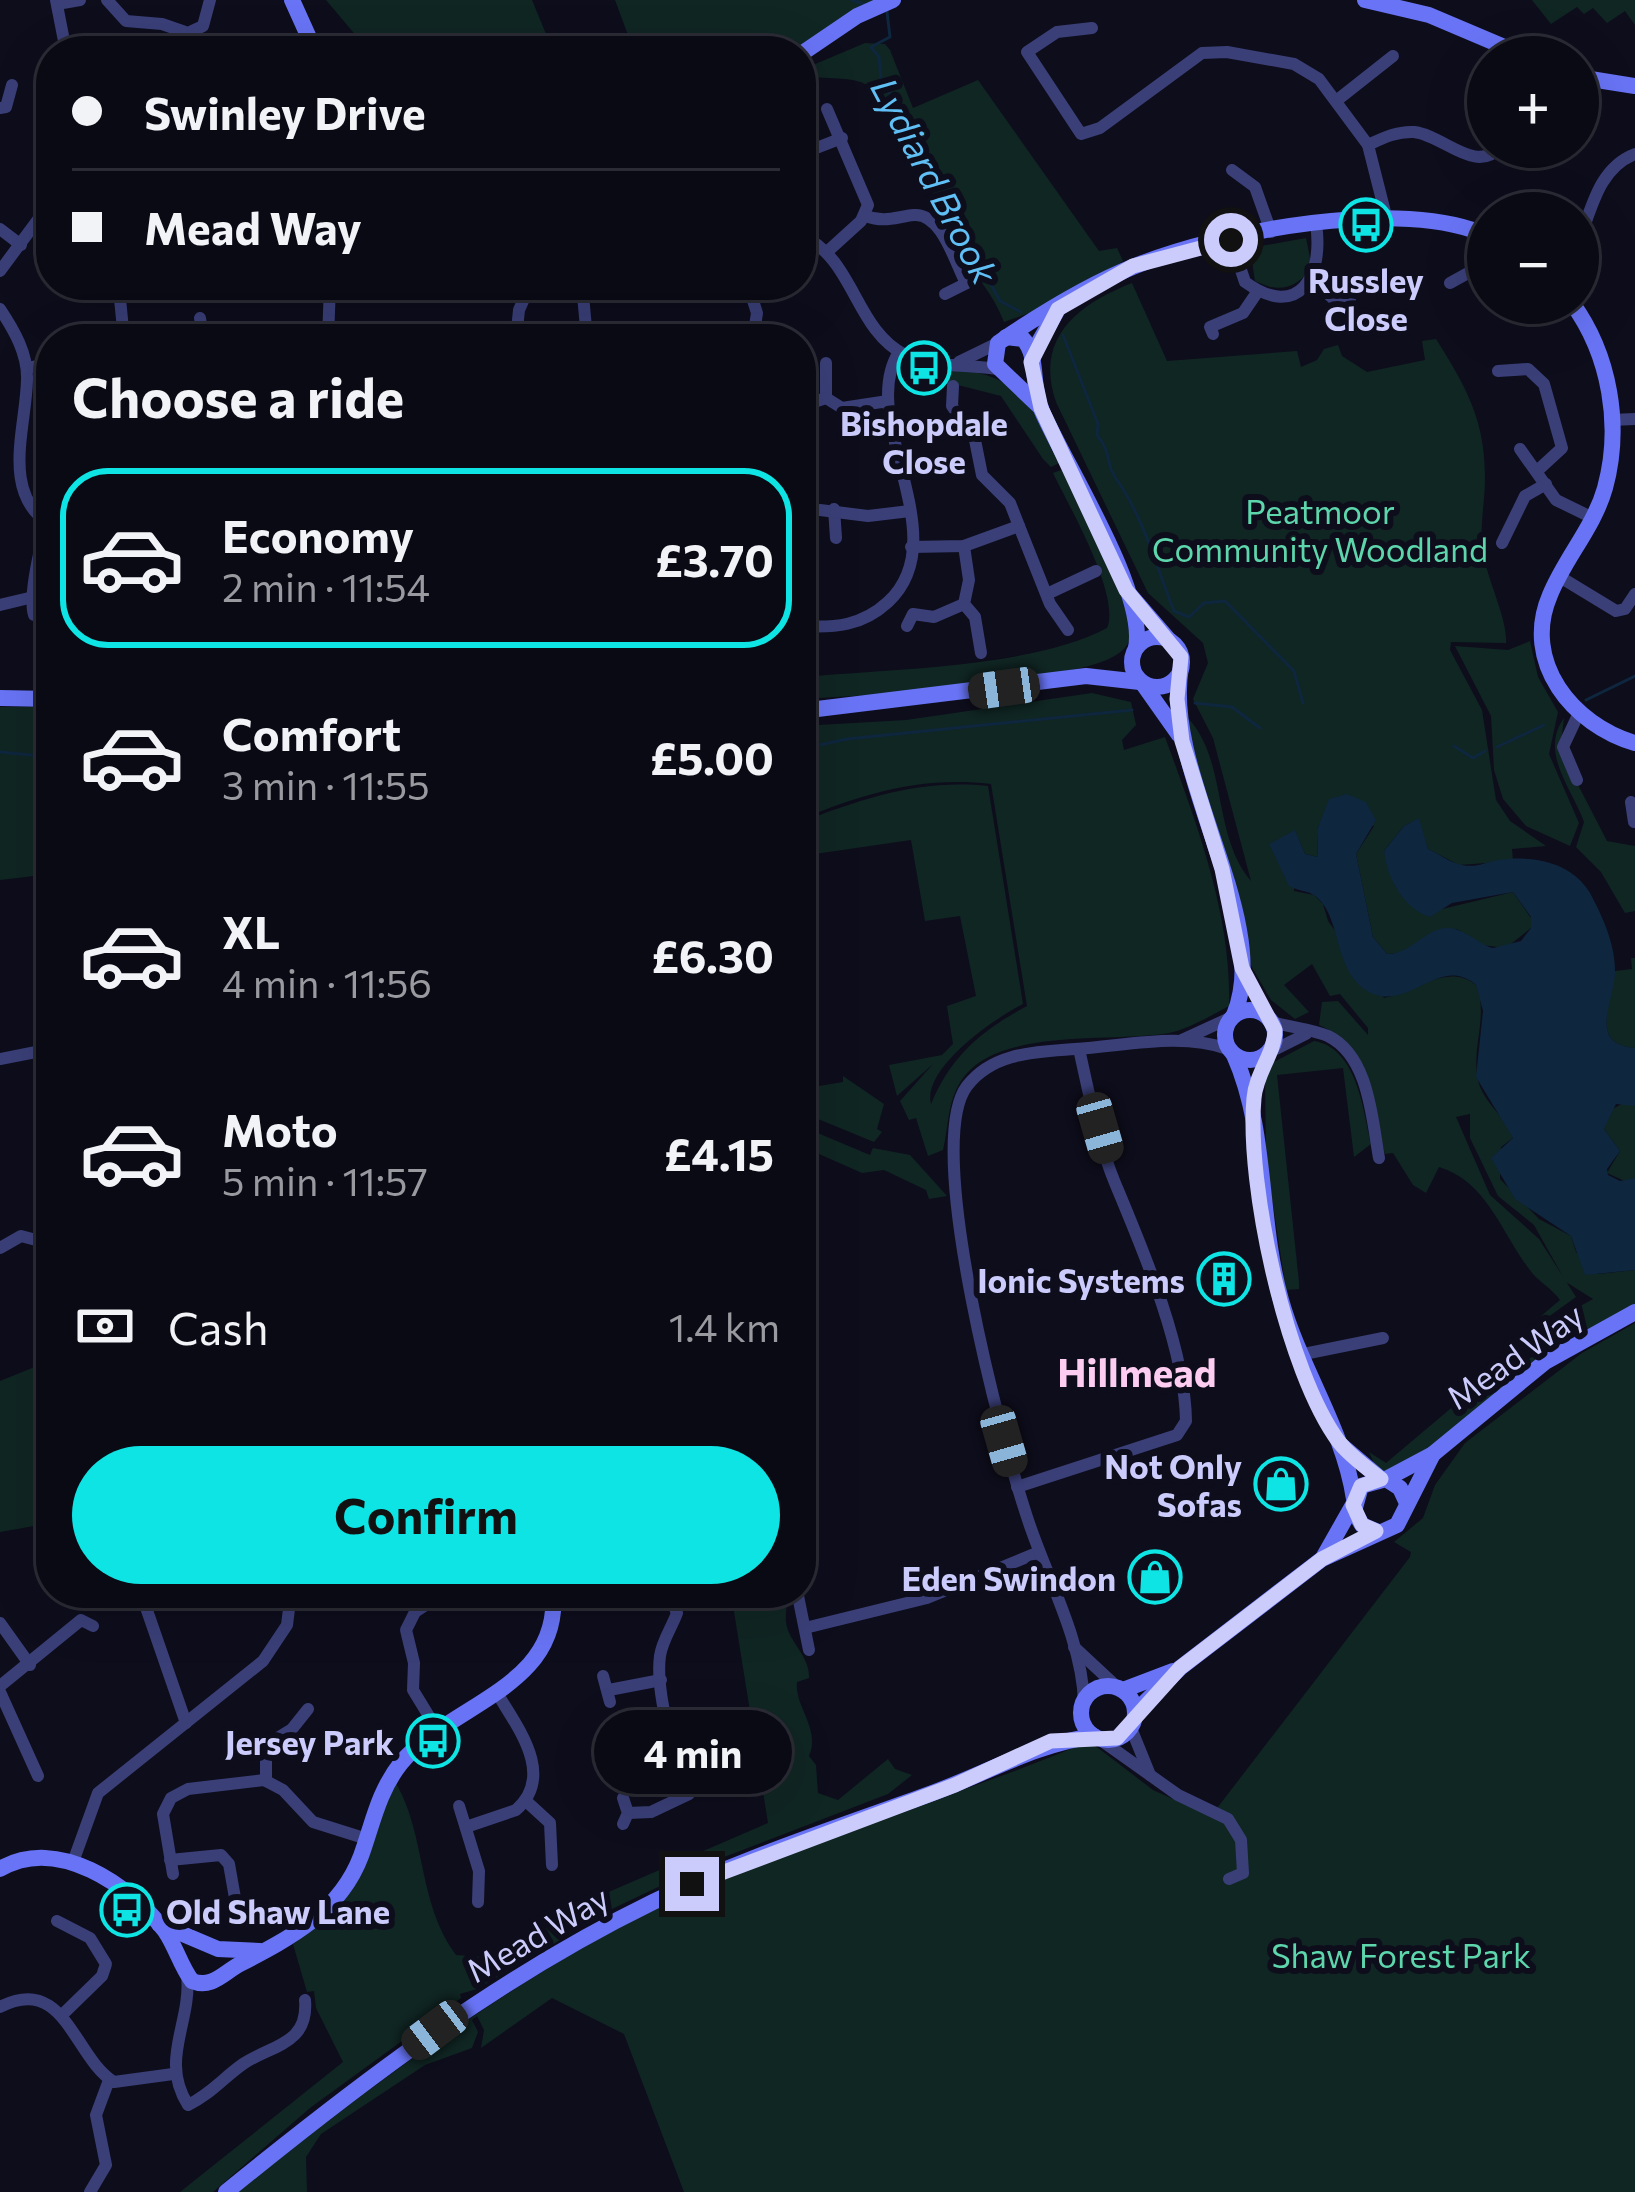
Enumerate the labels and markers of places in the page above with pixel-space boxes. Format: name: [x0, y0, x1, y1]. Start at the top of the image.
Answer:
bus stop icon: Russley Close: [1338, 197, 1394, 253]
place label: Russley Close: [1308, 259, 1424, 338]
bus stop icon: Bishopdale Close: [896, 340, 952, 396]
place label: Bishopdale Close: [840, 402, 1008, 481]
building icon: Ionic Systems: [1196, 1251, 1252, 1307]
place label: Ionic Systems: [977, 1259, 1185, 1300]
place label: Not Only Sofas: [1104, 1445, 1242, 1524]
shop icon: Not Only Sofas: [1253, 1456, 1309, 1512]
shop icon: Eden Swindon: [1127, 1549, 1183, 1605]
place label: Eden Swindon: [901, 1557, 1116, 1598]
bus stop icon: Jersey Park: [405, 1713, 461, 1769]
place label: Jersey Park: [225, 1721, 394, 1762]
bus stop icon: Old Shaw Lane: [99, 1882, 155, 1938]
place label: Old Shaw Lane: [166, 1890, 390, 1931]

